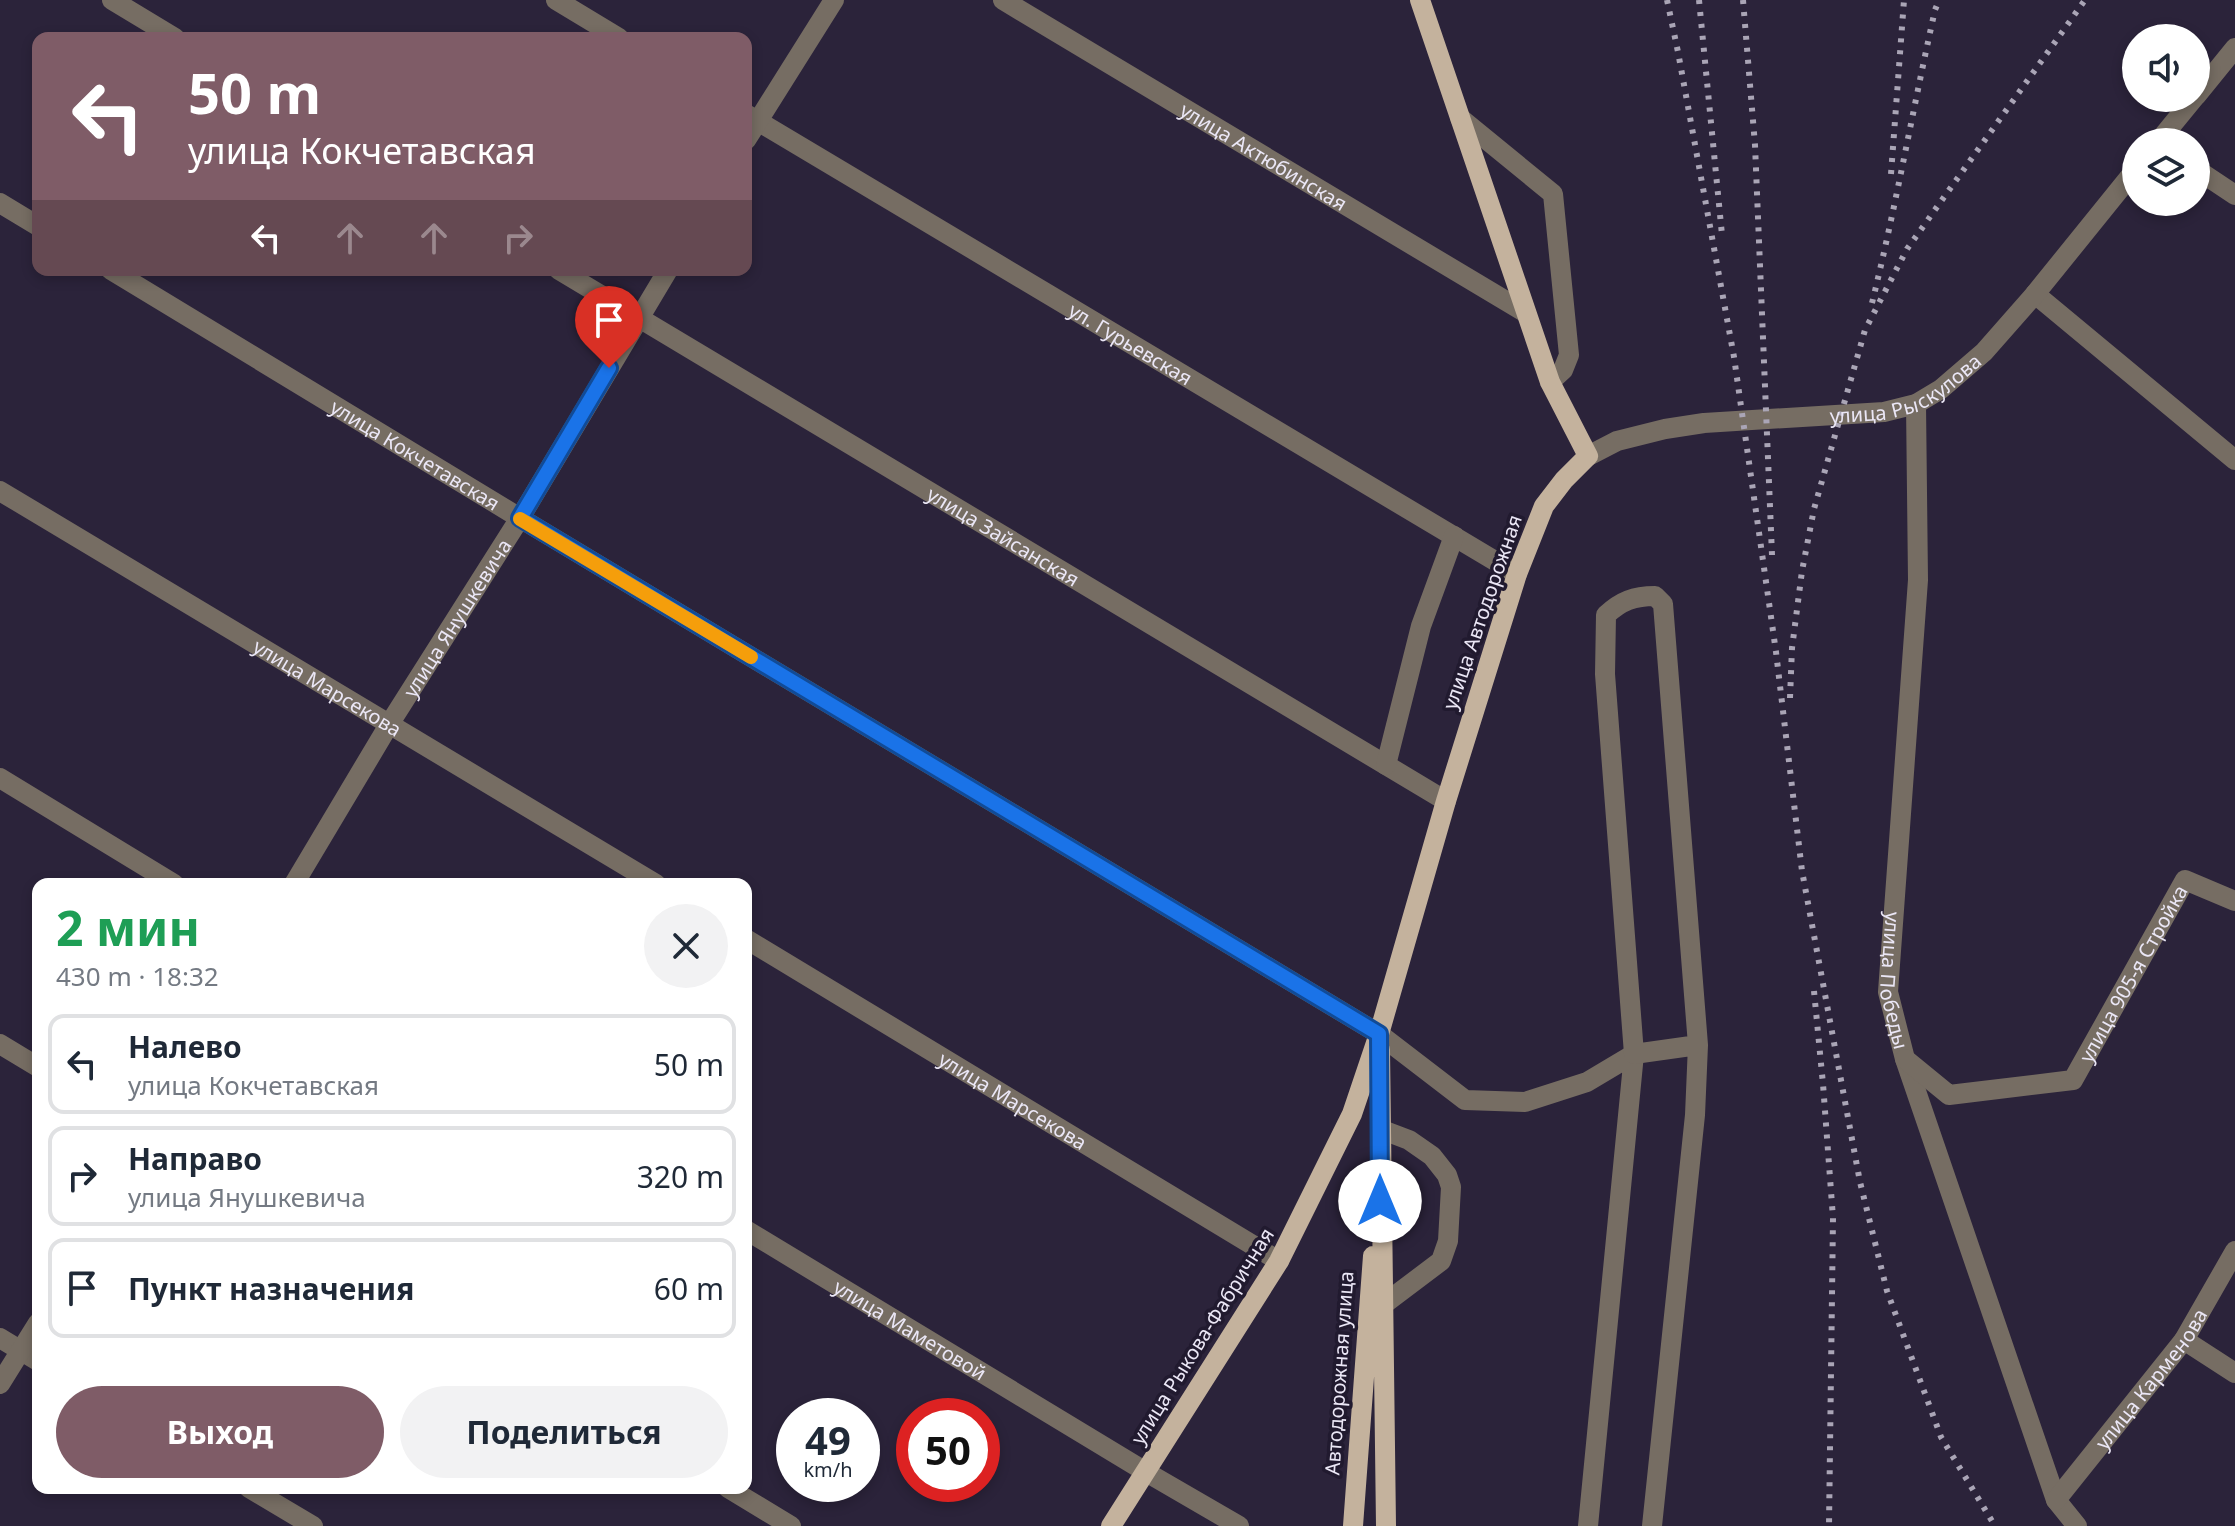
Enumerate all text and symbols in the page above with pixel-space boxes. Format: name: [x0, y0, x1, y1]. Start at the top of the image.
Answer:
map controls: [2122, 24, 2210, 216]
button: sound: [2122, 24, 2210, 112]
text: 50 m: [188, 54, 321, 130]
icon: left: [56, 64, 160, 168]
street label: улица Актюбинская: [1175, 96, 1352, 216]
text: улица Кокчетавская: [188, 126, 536, 175]
button: layers: [2122, 128, 2210, 216]
icon: left: [244, 216, 288, 260]
icon: ahead: [328, 216, 372, 260]
icon: ahead: [412, 216, 456, 260]
icon: right: [496, 216, 540, 260]
pin: [575, 286, 643, 368]
street label: ул. Гурьевская: [1064, 296, 1198, 391]
icon: arrive: [587, 298, 631, 342]
street label: улица Рыскулова: [1829, 347, 1987, 429]
street label: улица Кокчетавская: [326, 393, 505, 516]
street label: улица Зайсанская: [922, 480, 1085, 592]
street label: улица Автодорожная: [1436, 511, 1528, 713]
street label: улица Янушкевича: [396, 533, 517, 702]
street label: улица Марсекова: [248, 632, 407, 742]
street label: улица 905-я Стройка: [2072, 880, 2193, 1067]
text: 2 мин: [56, 895, 200, 960]
button: close: [644, 904, 728, 988]
street label: улица Победы: [1874, 911, 1915, 1052]
text: 430 m · 18:32: [56, 958, 219, 994]
text: Налево: [128, 1026, 242, 1067]
icon: left: [60, 1042, 104, 1086]
text: 50 m: [654, 1044, 724, 1085]
street label: улица Марсекова: [934, 1045, 1092, 1155]
text: улица Кокчетавская: [128, 1067, 379, 1103]
text: Направо: [128, 1138, 262, 1179]
icon: right: [60, 1154, 104, 1198]
text: 320 m: [637, 1156, 724, 1197]
position arrow: [1338, 1159, 1422, 1243]
text: улица Янушкевича: [128, 1179, 366, 1215]
street label: улица Рыкова-Фабричная: [1124, 1222, 1280, 1450]
icon: arrive: [60, 1266, 104, 1310]
text: Пункт назначения: [128, 1268, 414, 1309]
text: 60 m: [654, 1268, 724, 1309]
street label: Автодорожная улица: [1318, 1270, 1360, 1476]
street label: улица Маметовой: [829, 1273, 992, 1386]
street label: улица Карменова: [2088, 1303, 2213, 1455]
button: Выход: [56, 1386, 384, 1478]
button: Поделиться: [400, 1386, 728, 1478]
speed limit sign: 50: [896, 1398, 1000, 1502]
text: 49: [805, 1412, 851, 1467]
text: km/h: [803, 1456, 853, 1483]

